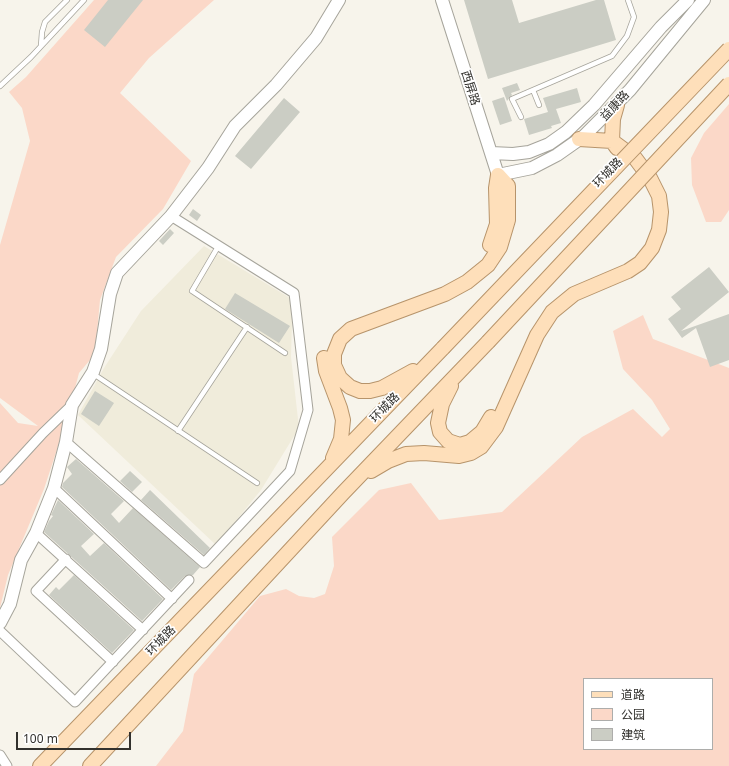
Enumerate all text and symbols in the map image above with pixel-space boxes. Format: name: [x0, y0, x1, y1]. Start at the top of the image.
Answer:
street label: 西屏路: [458, 69, 482, 107]
street label: 益康路: [597, 88, 633, 124]
street label: 环城路: [590, 155, 626, 191]
street label: 环城路: [367, 390, 403, 426]
street label: 环城路: [143, 623, 179, 659]
legend: [583, 678, 713, 750]
text: 道路: [621, 686, 645, 703]
text: 公园: [621, 706, 645, 723]
scale bar: [18, 724, 133, 750]
text: 建筑: [621, 726, 645, 743]
text: 100 m: [23, 730, 58, 747]

